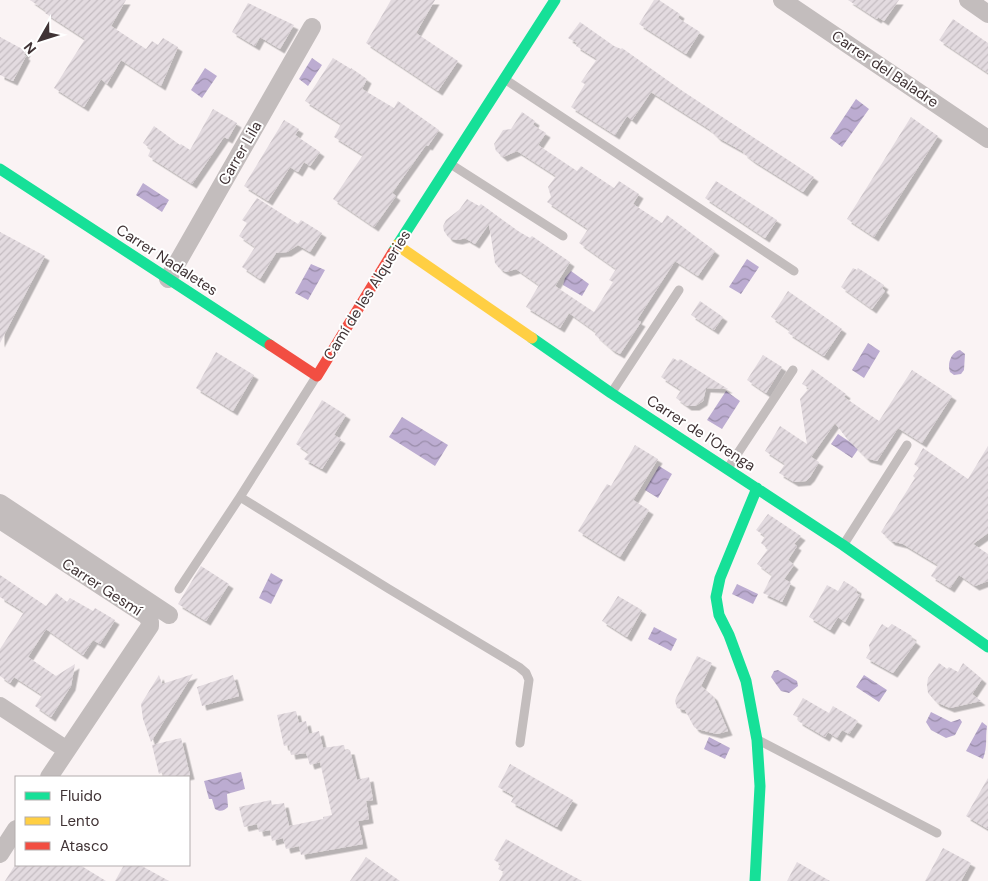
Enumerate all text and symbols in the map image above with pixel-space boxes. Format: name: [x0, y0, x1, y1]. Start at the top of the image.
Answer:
north arrow: [15, 15, 65, 65]
street label: Carrer del Baladre: [828, 26, 942, 112]
text: N: [20, 39, 40, 58]
street label: Carrer Lila: [214, 117, 266, 189]
street label: Carrer Nadaletes: [112, 220, 222, 300]
street label: Camí de les Alqueries: [319, 226, 415, 364]
street label: Carrer de l'Orenga: [643, 390, 759, 476]
street label: Carrer Gesmí: [58, 554, 147, 621]
legend: [15, 776, 190, 866]
text: Fluido: [60, 786, 102, 806]
text: Lento: [60, 811, 99, 831]
text: Atasco: [60, 836, 108, 856]

